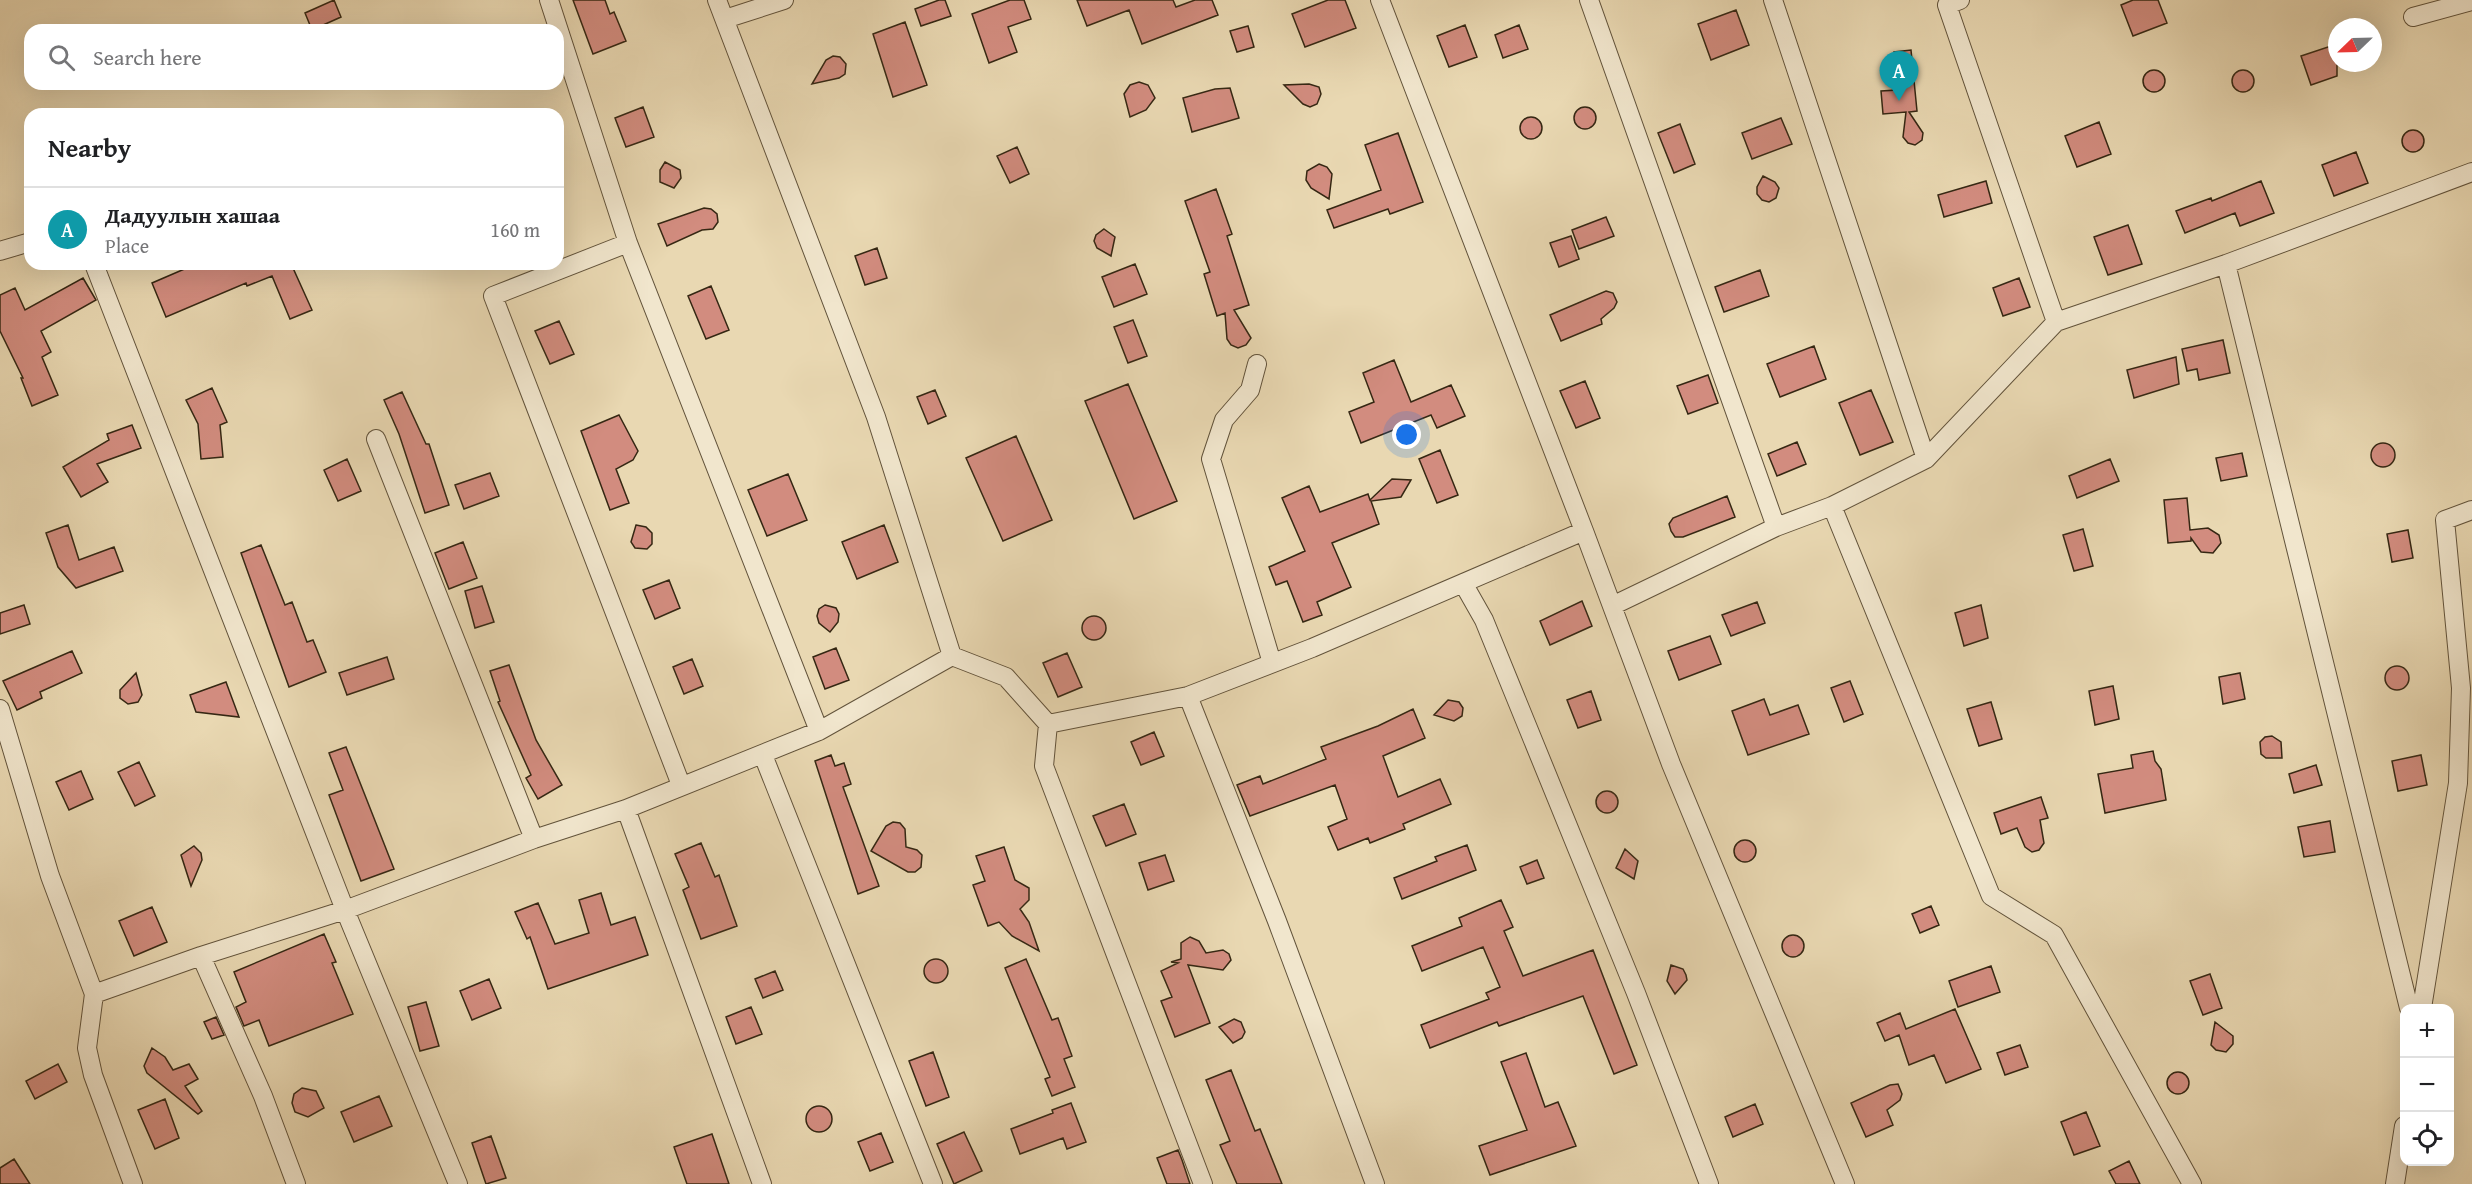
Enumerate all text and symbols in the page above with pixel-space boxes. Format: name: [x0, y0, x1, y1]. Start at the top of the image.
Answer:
north arrow: [2328, 18, 2382, 72]
search box: [24, 24, 564, 90]
icon: search: [45, 41, 78, 74]
text: Search here: [93, 41, 202, 73]
pin: A: [1880, 51, 1918, 101]
text: Nearby: [48, 128, 131, 167]
text: Дадуулын хашаа: [105, 199, 280, 231]
text: A: [61, 215, 74, 244]
text: 160 m: [490, 215, 540, 244]
text: Place: [105, 231, 149, 260]
your location: [1392, 420, 1421, 449]
map controls: [2400, 1004, 2454, 1166]
button: +: [2400, 1004, 2454, 1058]
button: −: [2400, 1058, 2454, 1112]
button: locate: [2400, 1112, 2454, 1166]

